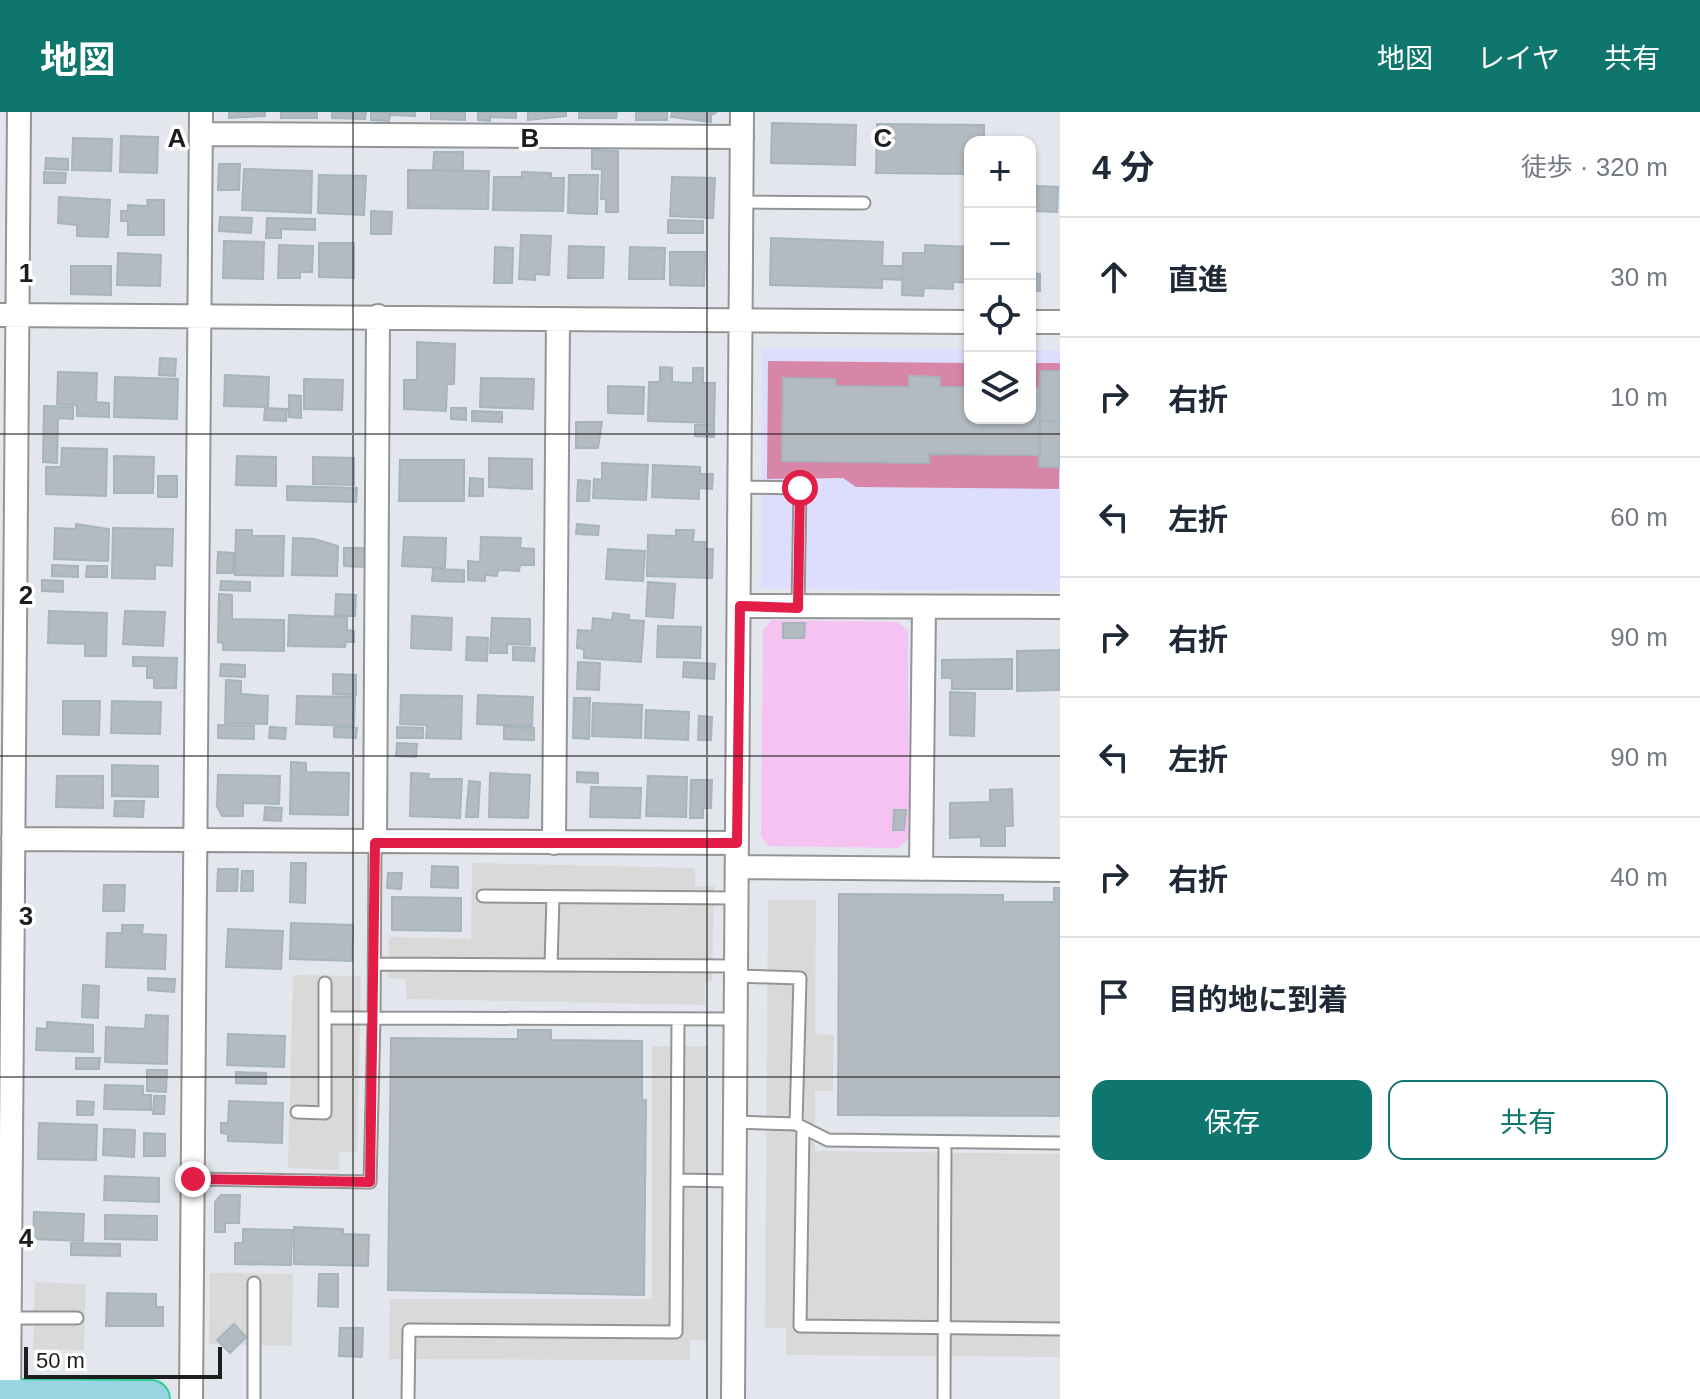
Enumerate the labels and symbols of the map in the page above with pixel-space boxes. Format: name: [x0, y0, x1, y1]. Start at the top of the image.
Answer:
text: A: [168, 123, 187, 153]
text: B: [521, 123, 539, 153]
text: C: [874, 123, 893, 153]
text: 1: [19, 258, 33, 288]
route start: [782, 470, 818, 506]
text: 2: [19, 580, 33, 610]
text: 3: [19, 901, 33, 931]
route end: [175, 1161, 211, 1197]
text: 4: [19, 1223, 34, 1253]
scale bar: [24, 1343, 222, 1379]

